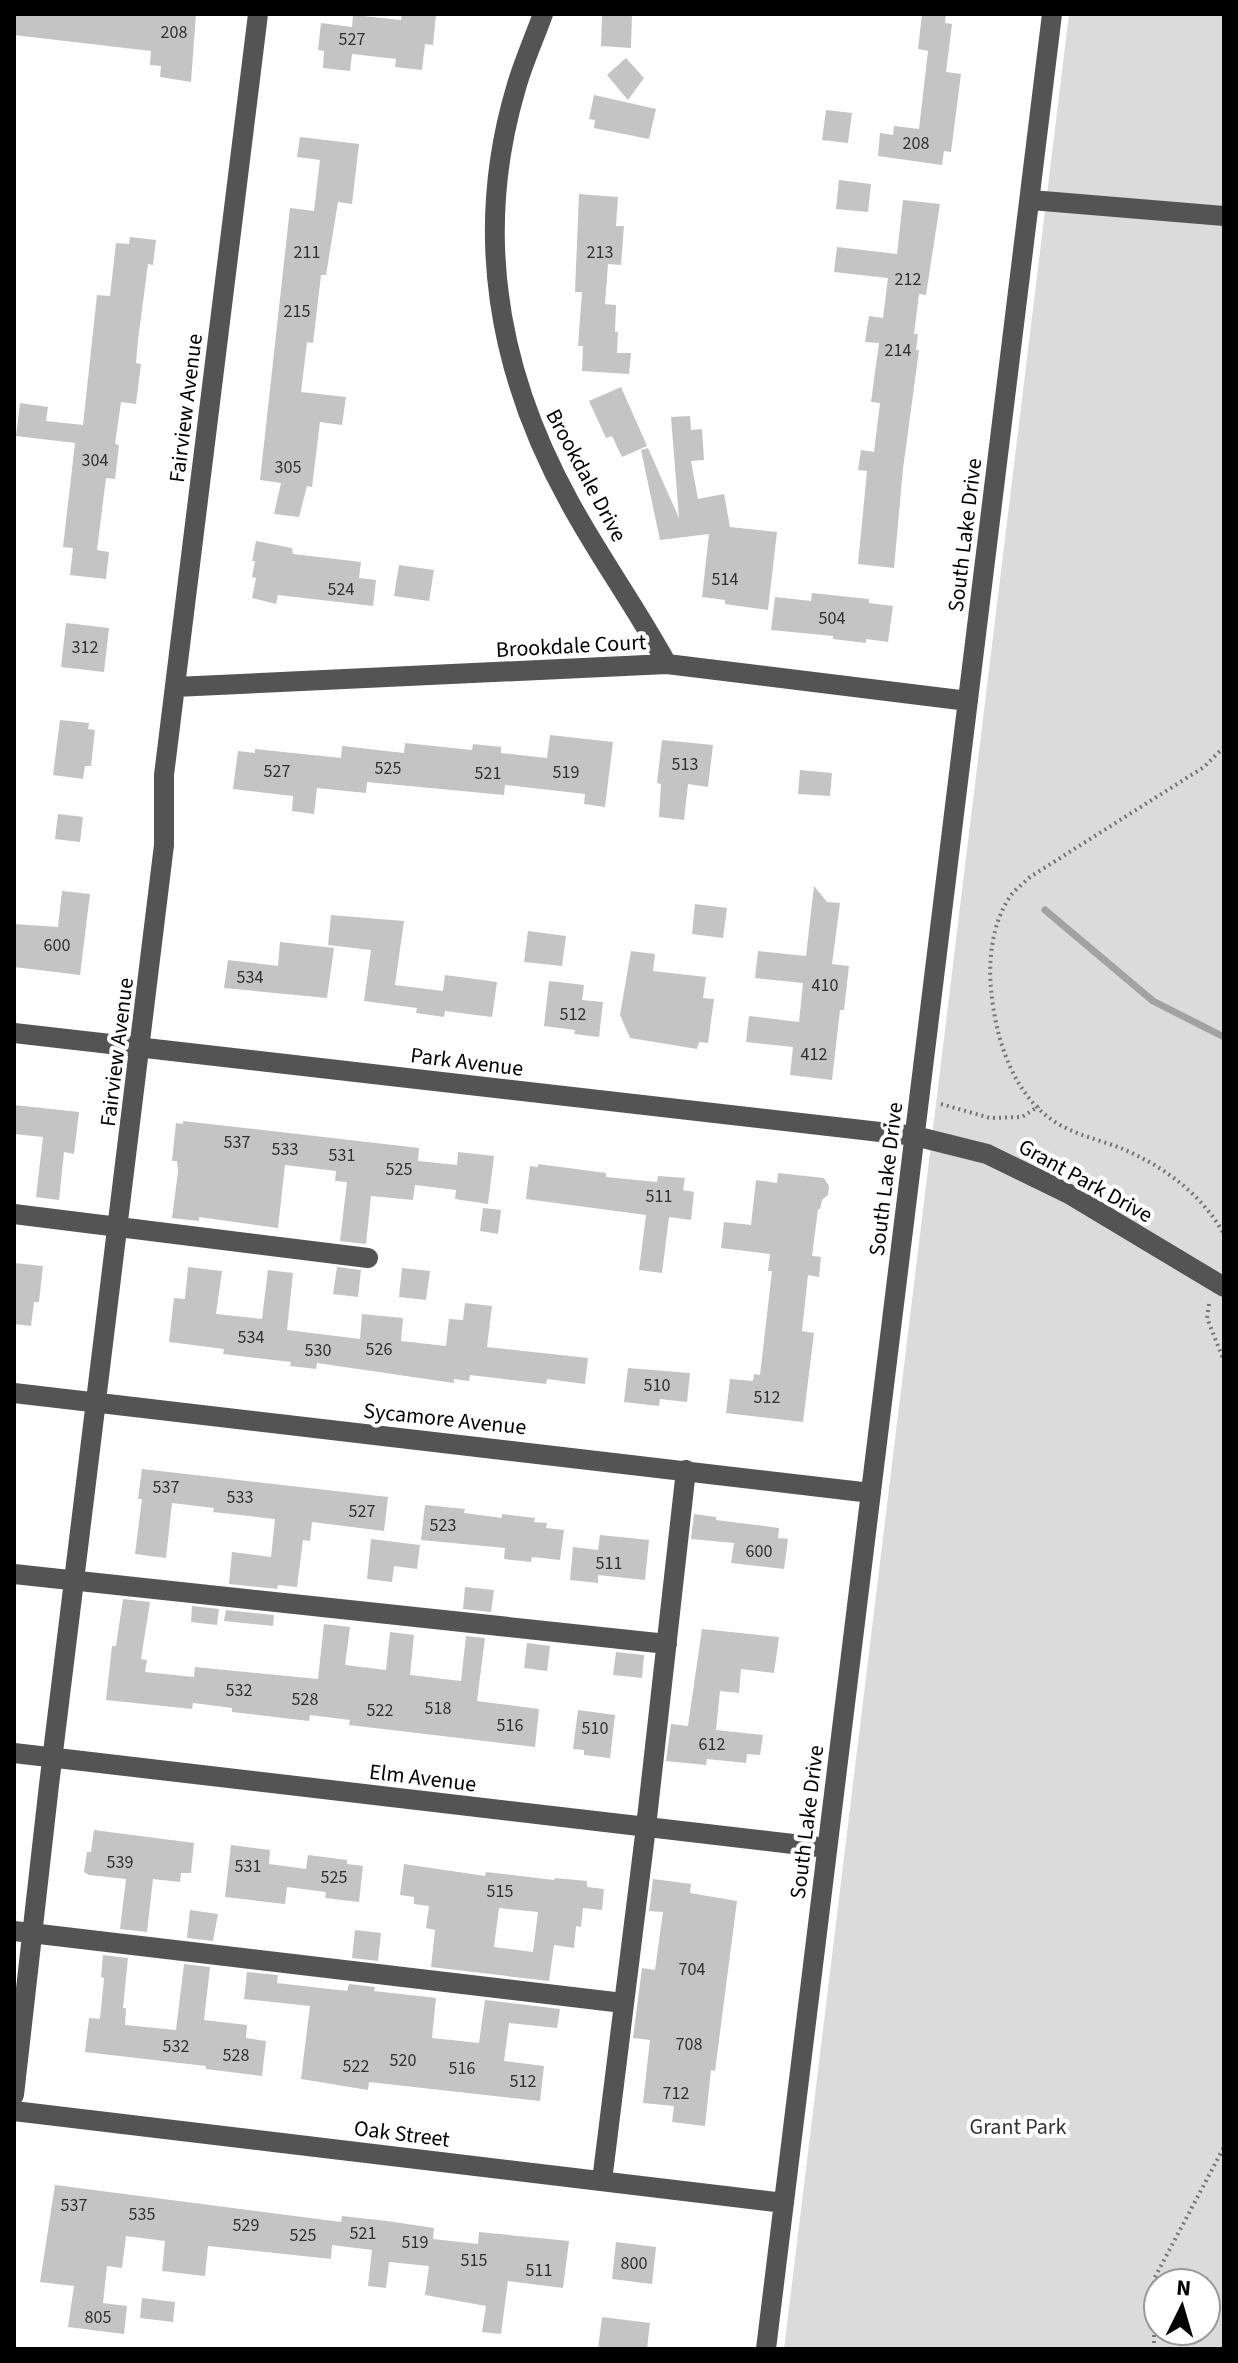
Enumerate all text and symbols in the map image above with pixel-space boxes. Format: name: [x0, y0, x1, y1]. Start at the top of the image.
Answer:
house number: 208: [161, 20, 187, 45]
house number: 527: [339, 27, 365, 52]
house number: 208: [903, 131, 929, 156]
house number: 211: [294, 240, 320, 265]
house number: 213: [587, 240, 613, 265]
house number: 212: [895, 267, 921, 292]
house number: 215: [284, 299, 310, 324]
street label: Fairview Avenue: [161, 332, 211, 484]
house number: 214: [885, 338, 911, 363]
street label: Brookdale Drive: [538, 403, 635, 548]
house number: 304: [82, 448, 108, 473]
house number: 305: [275, 455, 301, 480]
street label: South Lake Drive: [940, 456, 990, 614]
house number: 514: [712, 567, 738, 592]
house number: 524: [328, 577, 354, 602]
house number: 504: [819, 606, 845, 631]
street label: Brookdale Court: [495, 626, 648, 666]
house number: 312: [72, 635, 98, 660]
house number: 513: [672, 752, 698, 777]
house number: 525: [375, 756, 401, 781]
house number: 527: [264, 759, 290, 784]
house number: 519: [553, 760, 579, 785]
house number: 521: [475, 761, 501, 786]
house number: 600: [44, 933, 70, 958]
house number: 534: [237, 965, 263, 990]
house number: 410: [812, 973, 838, 998]
street label: Fairview Avenue: [92, 976, 142, 1128]
house number: 512: [560, 1002, 586, 1027]
street label: Park Avenue: [409, 1039, 525, 1085]
house number: 412: [801, 1042, 827, 1067]
street label: South Lake Drive: [861, 1100, 911, 1258]
house number: 537: [224, 1130, 250, 1155]
street label: Grant Park Drive: [1013, 1131, 1158, 1231]
house number: 533: [272, 1137, 298, 1162]
house number: 531: [329, 1143, 355, 1168]
house number: 525: [386, 1157, 412, 1182]
house number: 511: [646, 1184, 672, 1209]
house number: 534: [238, 1325, 264, 1350]
house number: 526: [366, 1337, 392, 1362]
house number: 530: [305, 1338, 331, 1363]
house number: 510: [644, 1373, 670, 1398]
house number: 512: [754, 1385, 780, 1410]
street label: Sycamore Avenue: [362, 1395, 528, 1443]
house number: 537: [153, 1475, 179, 1500]
house number: 533: [227, 1485, 253, 1510]
house number: 527: [349, 1499, 375, 1524]
house number: 523: [430, 1513, 456, 1538]
house number: 600: [746, 1539, 772, 1564]
house number: 511: [596, 1551, 622, 1576]
house number: 532: [226, 1678, 252, 1703]
house number: 528: [292, 1687, 318, 1712]
house number: 518: [425, 1696, 451, 1721]
house number: 522: [367, 1698, 393, 1723]
house number: 516: [497, 1713, 523, 1738]
house number: 510: [582, 1716, 608, 1741]
house number: 612: [699, 1732, 725, 1757]
street label: South Lake Drive: [782, 1743, 832, 1901]
street label: Elm Avenue: [368, 1756, 478, 1800]
house number: 539: [107, 1850, 133, 1875]
house number: 531: [235, 1854, 261, 1879]
house number: 525: [321, 1865, 347, 1890]
house number: 515: [487, 1879, 513, 1904]
house number: 704: [679, 1957, 705, 1982]
house number: 708: [676, 2032, 702, 2057]
house number: 532: [163, 2034, 189, 2059]
house number: 528: [223, 2043, 249, 2068]
house number: 520: [390, 2048, 416, 2073]
house number: 522: [343, 2054, 369, 2079]
house number: 516: [449, 2056, 475, 2081]
house number: 512: [510, 2069, 536, 2094]
house number: 712: [663, 2081, 689, 2106]
park label: Grant Park: [970, 2111, 1066, 2143]
street label: Oak Street: [352, 2112, 452, 2156]
house number: 537: [61, 2193, 87, 2218]
house number: 535: [129, 2202, 155, 2227]
house number: 529: [233, 2213, 259, 2238]
house number: 521: [350, 2221, 376, 2246]
house number: 525: [290, 2223, 316, 2248]
house number: 519: [402, 2230, 428, 2255]
house number: 515: [461, 2248, 487, 2273]
house number: 800: [621, 2251, 647, 2276]
house number: 511: [526, 2258, 552, 2283]
north arrow: [1142, 2267, 1222, 2347]
text: N: [1175, 2271, 1192, 2305]
house number: 805: [85, 2305, 111, 2330]

